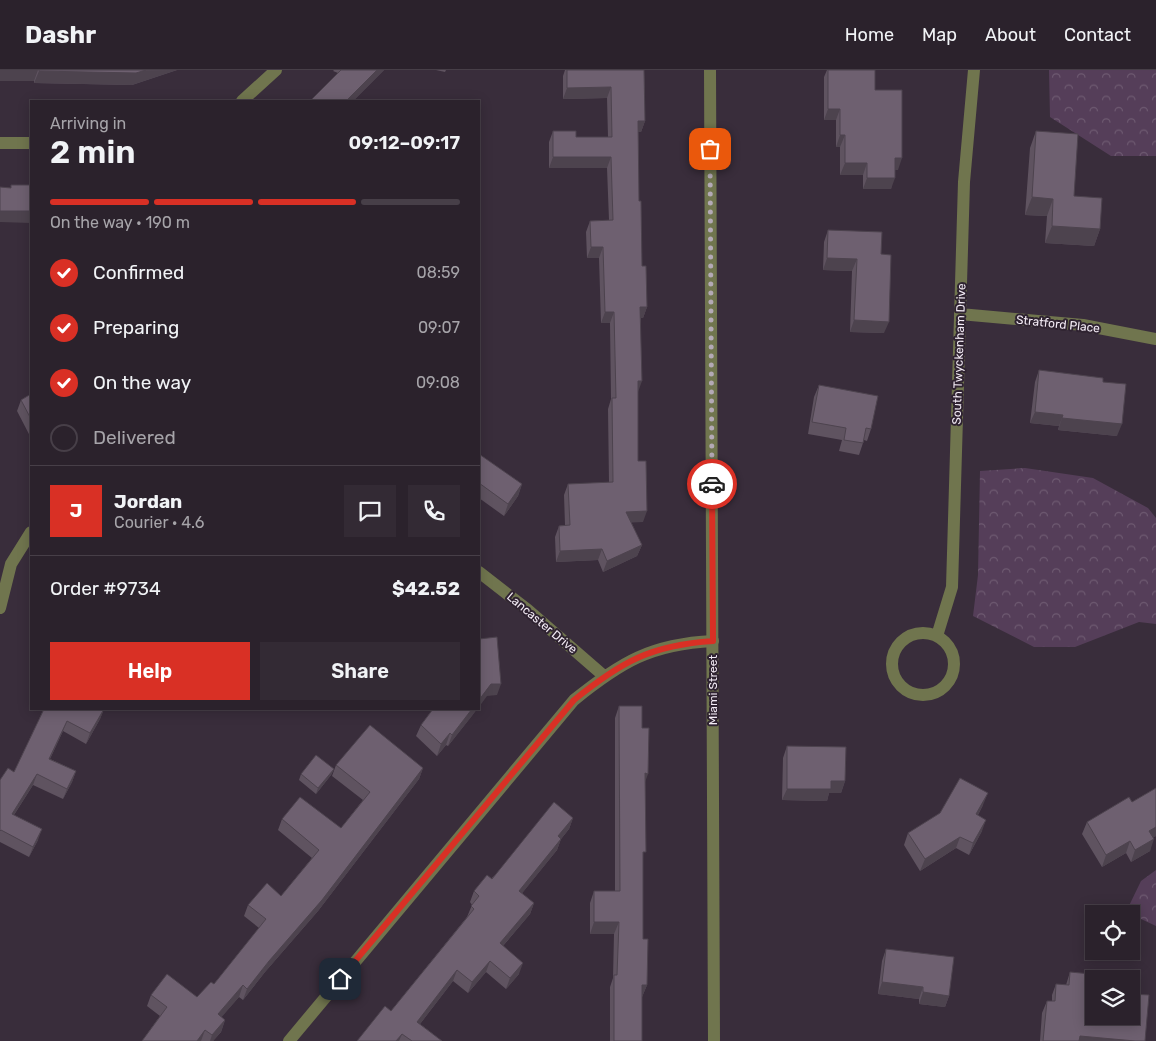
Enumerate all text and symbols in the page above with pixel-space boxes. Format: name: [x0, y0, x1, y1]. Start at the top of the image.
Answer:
text: Dashr: [25, 21, 96, 49]
text: Home: [845, 24, 894, 46]
text: Map: [922, 24, 957, 46]
text: About: [985, 24, 1036, 46]
text: Contact: [1064, 24, 1131, 46]
text: Arriving in: [50, 114, 126, 133]
pin: [689, 128, 731, 170]
text: 09:12–09:17: [349, 131, 460, 154]
text: 2 min: [50, 133, 135, 171]
icon: bag: [696, 135, 724, 163]
text: On the way · 190 m: [50, 213, 190, 232]
icon: check: [50, 259, 78, 287]
text: Confirmed: [93, 261, 184, 284]
text: 08:59: [417, 263, 460, 282]
street label: South Twyckenham Drive: [950, 283, 968, 425]
street label: Stratford Place: [1015, 313, 1101, 335]
icon: check: [50, 314, 78, 342]
text: Preparing: [93, 316, 179, 339]
text: 09:07: [418, 318, 460, 337]
icon: check: [50, 369, 78, 397]
text: On the way: [93, 371, 191, 394]
text: 09:08: [416, 373, 460, 392]
text: Delivered: [93, 426, 176, 449]
courier: [687, 459, 737, 509]
icon: car: [698, 470, 726, 498]
button: chat: [344, 485, 396, 537]
button: phone: [408, 485, 460, 537]
text: Jordan: [114, 490, 182, 513]
text: J: [70, 499, 82, 522]
text: Courier · 4.6: [114, 513, 204, 532]
text: Order #9734: [50, 577, 161, 600]
text: $42.52: [392, 577, 460, 600]
street label: Lancaster Drive: [504, 590, 580, 657]
button: Help: [50, 642, 250, 700]
button: Share: [260, 642, 460, 700]
street label: Miami Street: [706, 655, 720, 725]
map controls: [1085, 905, 1140, 1025]
button: locate: [1085, 905, 1140, 960]
pin: [319, 958, 361, 1000]
icon: home: [326, 965, 354, 993]
button: layers: [1085, 970, 1140, 1025]

